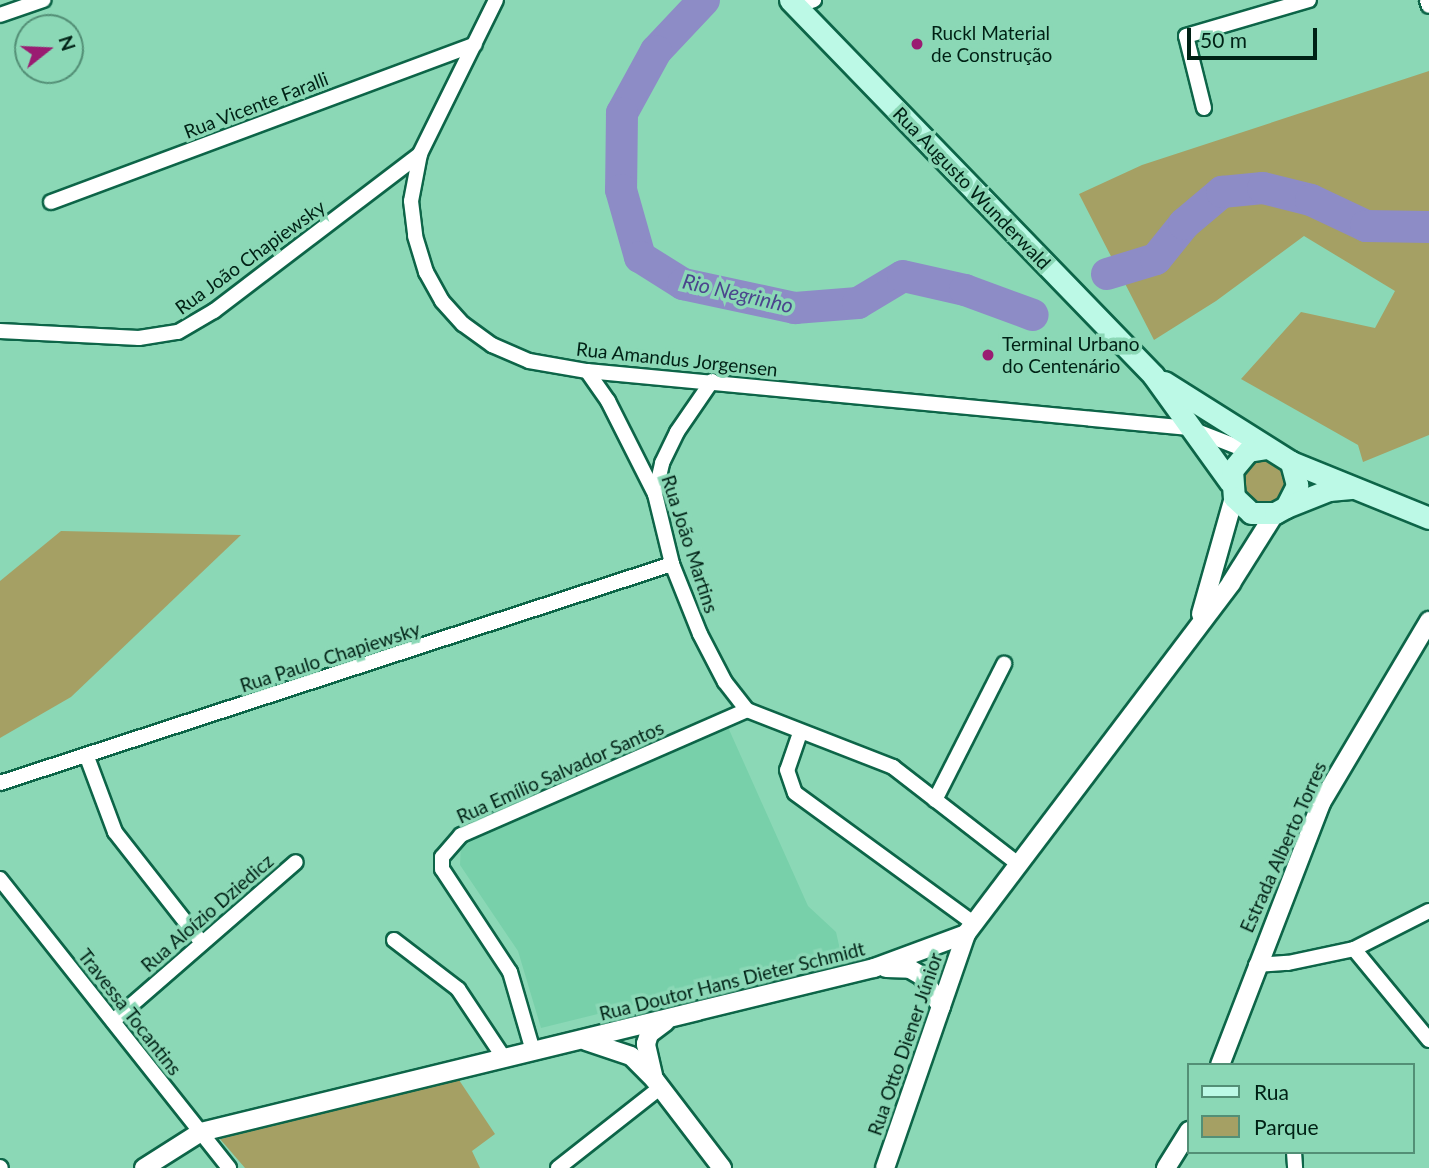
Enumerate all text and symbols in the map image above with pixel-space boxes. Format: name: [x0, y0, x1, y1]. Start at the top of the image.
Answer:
north arrow: [14, 14, 84, 84]
scale bar: [1191, 14, 1320, 58]
place label: Ruckl Material de Construção: [931, 22, 1052, 66]
text: 50 m: [1200, 27, 1247, 52]
text: N: [54, 32, 81, 53]
marker: Ruckl Material de Construção: [909, 36, 925, 52]
street label: Rua Vicente Faralli: [180, 67, 332, 143]
street label: Rua Augusto Wunderwald: [888, 102, 1056, 274]
street label: Rua João Chapiewsky: [170, 195, 330, 319]
water label: Rio Negrinho: [680, 268, 796, 318]
place label: Terminal Urbano do Centenário: [1002, 333, 1139, 377]
street label: Rua Amandus Jorgensen: [575, 337, 779, 381]
marker: Terminal Urbano do Centenário: [980, 347, 996, 363]
street label: Rua João Martins: [657, 472, 723, 616]
street label: Rua Paulo Chapiewsky: [237, 617, 423, 697]
street label: Rua Emílio Salvador Santos: [453, 716, 667, 828]
street label: Estrada Alberto Torres: [1235, 758, 1331, 936]
street label: Rua Aloízio Dziedicz: [136, 849, 278, 977]
street label: Rua Doutor Hans Dieter Schmidt: [596, 937, 868, 1025]
street label: Travessa Tocantins: [73, 944, 187, 1080]
street label: Rua Otto Diener Júnior: [863, 949, 947, 1139]
legend: [1188, 1063, 1415, 1154]
text: Rua: [1254, 1079, 1289, 1104]
text: Parque: [1254, 1114, 1319, 1139]

